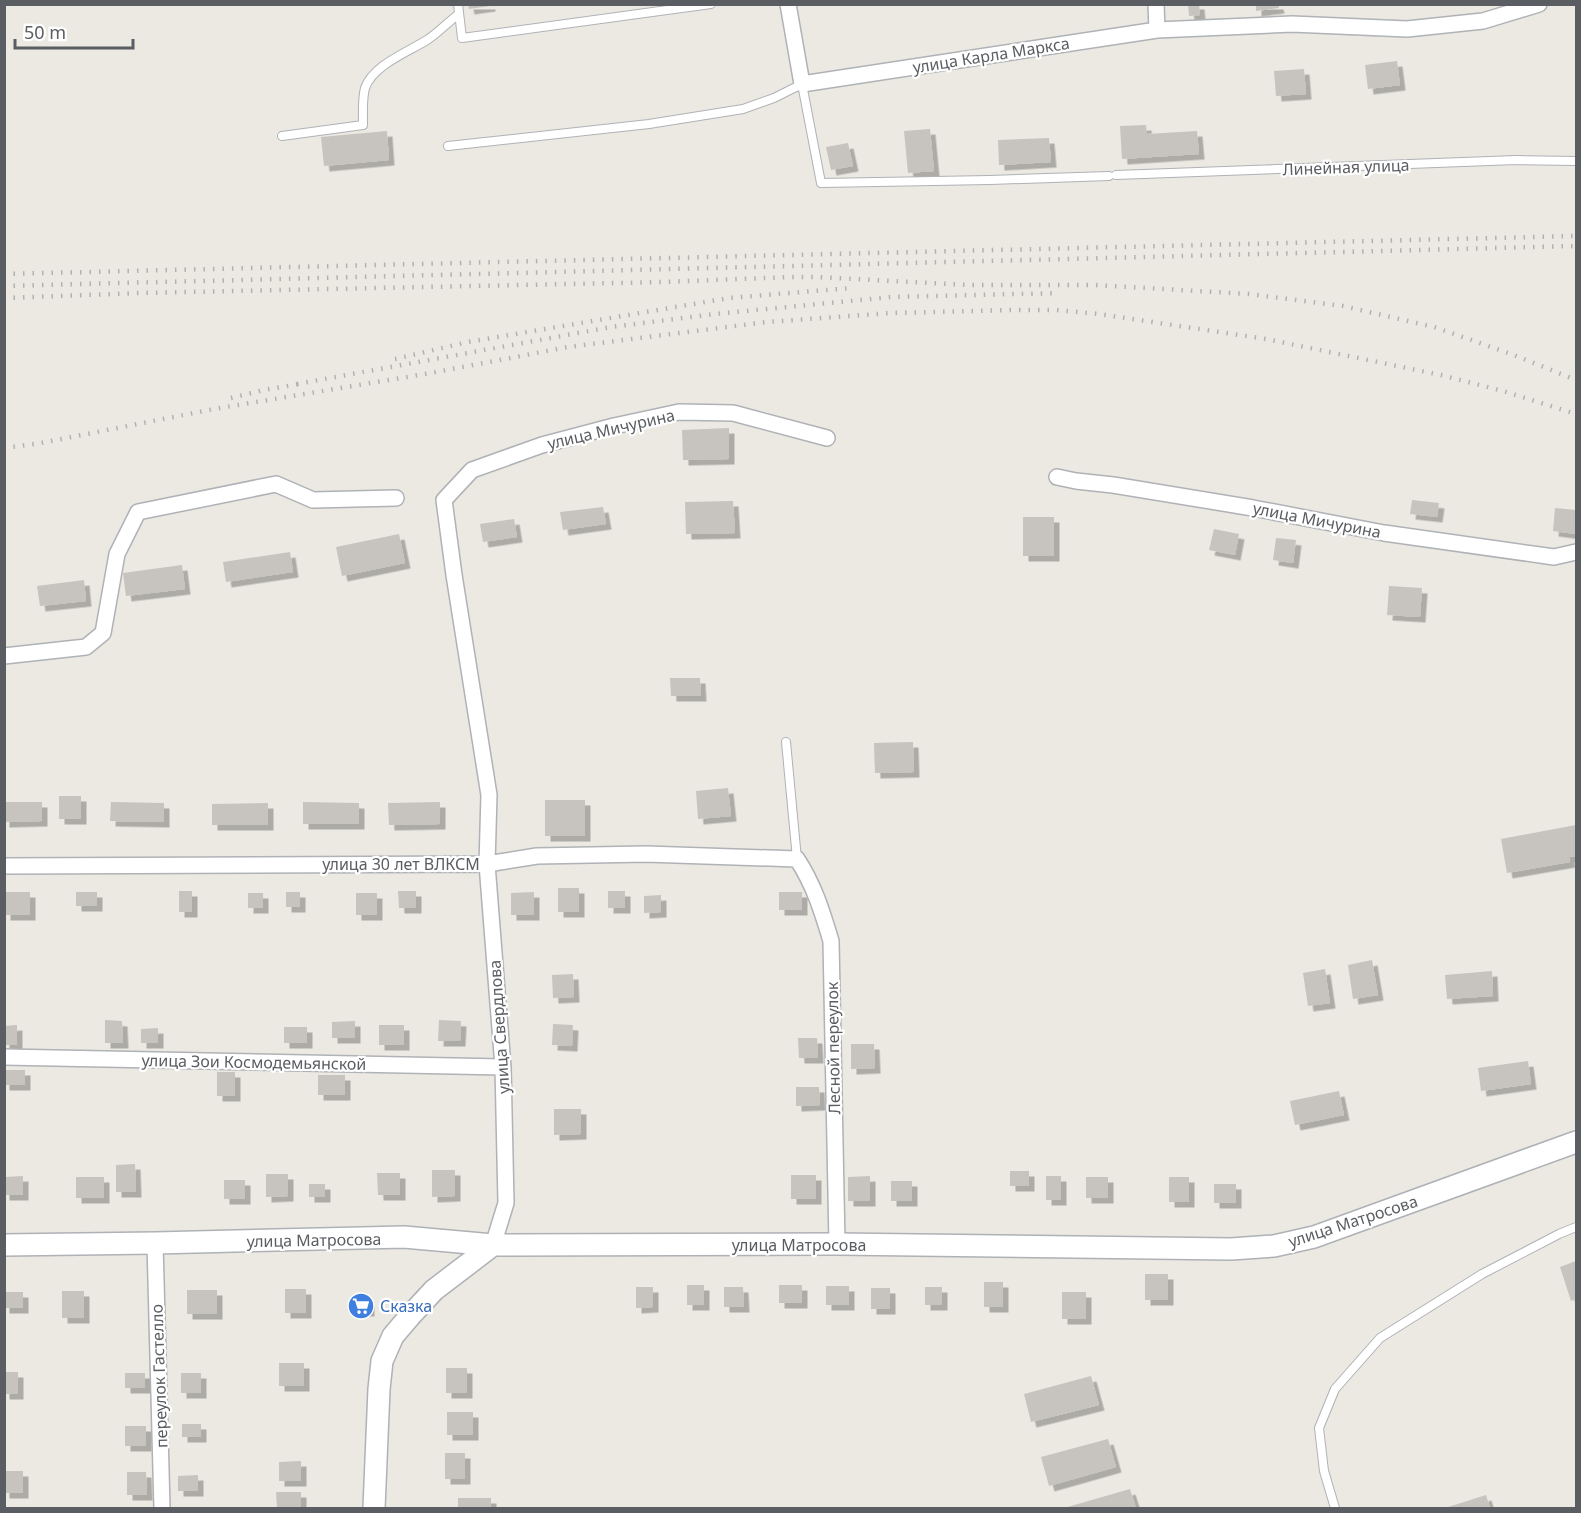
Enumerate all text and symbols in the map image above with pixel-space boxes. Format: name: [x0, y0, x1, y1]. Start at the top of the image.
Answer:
scale bar: [15, 12, 134, 50]
text: 50 m: [24, 20, 66, 44]
street label: улица Карла Маркса: [911, 32, 1071, 78]
street label: Линейная улица: [1282, 154, 1410, 180]
street label: улица Мичурина: [545, 404, 677, 454]
street label: улица Мичурина: [1251, 497, 1383, 543]
street label: улица 30 лет ВЛКСМ: [322, 853, 480, 875]
street label: улица Свердлова: [483, 959, 515, 1095]
street label: Лесной переулок: [821, 981, 845, 1114]
street label: улица Зои Космодемьянской: [141, 1049, 367, 1075]
street label: улица Матросова: [1286, 1190, 1420, 1252]
street label: улица Матросова: [247, 1228, 381, 1252]
street label: улица Матросова: [732, 1234, 866, 1256]
supermarket icon: Сказка: [346, 1291, 376, 1321]
place label: Сказка: [380, 1295, 432, 1317]
street label: переулок Гастелло: [145, 1304, 173, 1448]

